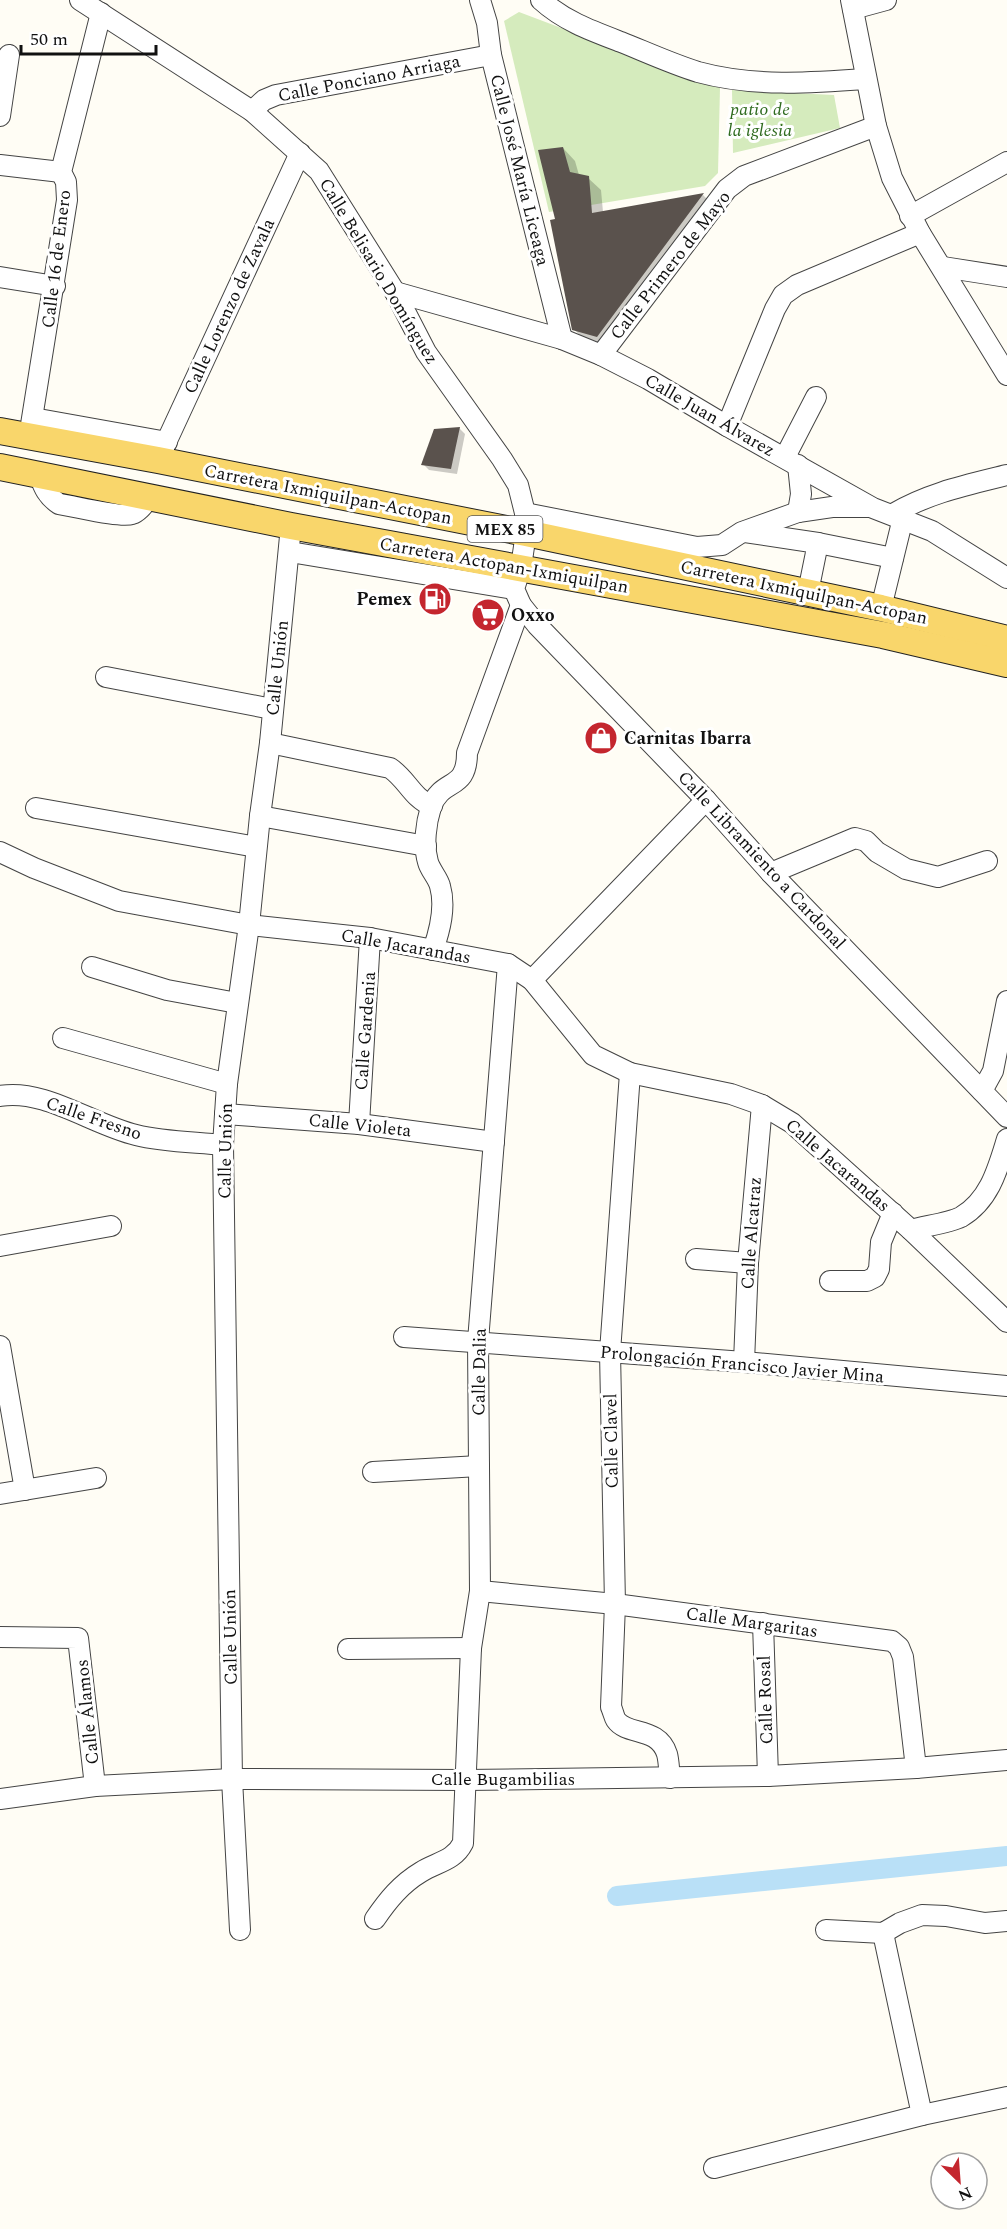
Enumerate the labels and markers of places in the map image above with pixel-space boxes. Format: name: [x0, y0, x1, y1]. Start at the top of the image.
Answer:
fuel station icon: Pemex: [417, 581, 453, 617]
place label: Pemex: [356, 586, 412, 613]
supermarket icon: Oxxo: [470, 597, 506, 633]
place label: Oxxo: [511, 602, 555, 629]
shop icon: Carnitas Ibarra: [583, 720, 619, 756]
place label: Carnitas Ibarra: [624, 725, 752, 752]

